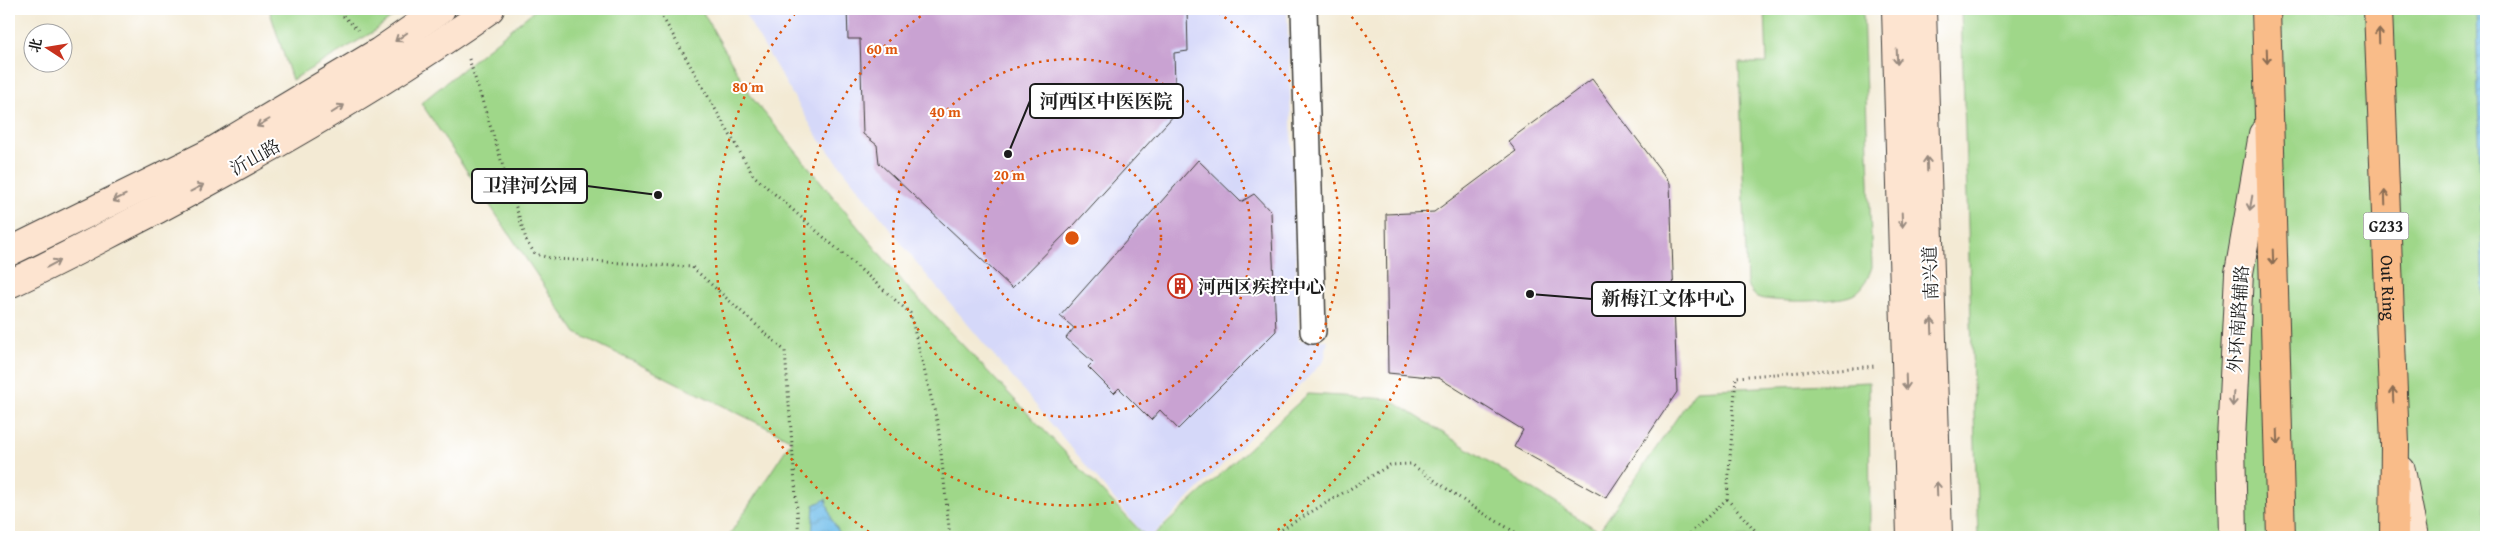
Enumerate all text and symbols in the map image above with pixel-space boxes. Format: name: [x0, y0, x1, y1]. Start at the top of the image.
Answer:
north arrow: [22, 22, 72, 72]
one-way arrow: [2374, 28, 2383, 44]
one-way arrow: [394, 32, 408, 42]
text: 北: [24, 36, 47, 54]
text: 60 m: [866, 38, 898, 59]
one-way arrow: [2263, 48, 2272, 64]
one-way arrow: [1892, 49, 1902, 65]
text: 80 m: [732, 76, 764, 97]
callout: 河西区中医医院: [1030, 84, 1183, 118]
text: 河西区中医医院: [1039, 87, 1173, 115]
text: 40 m: [929, 101, 961, 122]
one-way arrow: [331, 103, 345, 113]
one-way arrow: [256, 118, 270, 128]
street label: 沂山路: [225, 132, 285, 182]
one-way arrow: [1922, 156, 1932, 172]
text: 20 m: [993, 164, 1025, 185]
callout: 卫津河公园: [472, 169, 587, 203]
text: 卫津河公园: [482, 171, 578, 199]
one-way arrow: [189, 183, 204, 192]
one-way arrow: [2381, 190, 2390, 206]
one-way arrow: [112, 194, 127, 203]
one-way arrow: [2246, 194, 2256, 210]
one-way arrow: [1897, 212, 1907, 228]
road number: G233: [2364, 212, 2408, 240]
centre of rings: [1063, 229, 1081, 247]
street label: 南兴道: [1916, 246, 1944, 300]
one-way arrow: [2268, 248, 2278, 265]
street label: Out Ring: [2374, 255, 2404, 321]
one-way arrow: [45, 259, 60, 268]
street label: 外环南路辅路: [2221, 264, 2255, 374]
building icon: 河西区疾控中心: [1167, 273, 1193, 299]
place label: 河西区疾控中心: [1198, 273, 1324, 300]
callout: 新梅江文体中心: [1592, 282, 1745, 316]
text: 新梅江文体中心: [1601, 284, 1735, 312]
one-way arrow: [1927, 318, 1936, 334]
one-way arrow: [1902, 374, 1911, 390]
one-way arrow: [2389, 388, 2398, 404]
one-way arrow: [2228, 391, 2237, 407]
one-way arrow: [2273, 428, 2283, 444]
one-way arrow: [1932, 481, 1941, 497]

